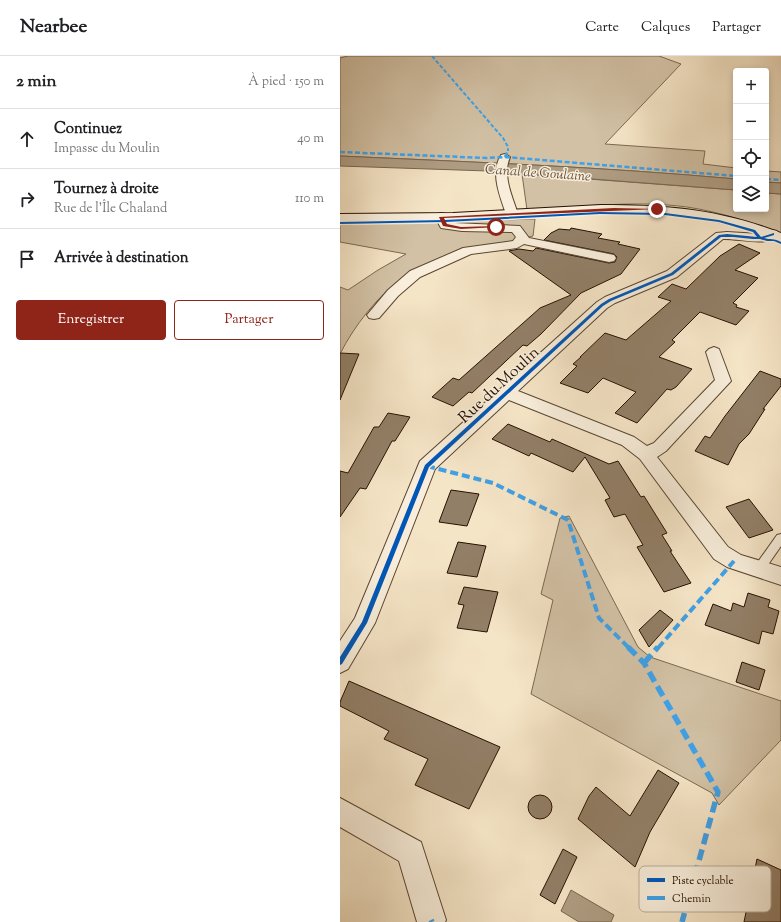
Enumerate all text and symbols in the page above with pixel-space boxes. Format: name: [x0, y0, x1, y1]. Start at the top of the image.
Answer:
text: Nearbee: [20, 14, 87, 41]
text: Carte: [585, 18, 619, 38]
text: Calques: [641, 18, 690, 38]
text: Partager: [712, 18, 761, 38]
map controls: [733, 68, 769, 212]
button: +: [733, 68, 769, 104]
text: 2 min: [16, 70, 57, 94]
text: À pied · 150 m: [248, 73, 324, 91]
button: −: [733, 104, 769, 140]
text: Continuez: [54, 119, 122, 140]
icon: ahead: [16, 128, 38, 150]
text: 40 m: [297, 130, 324, 148]
text: Impasse du Moulin: [54, 140, 160, 158]
button: locate: [733, 140, 769, 176]
water label: Canal de Goulaine: [484, 160, 592, 188]
button: layers: [733, 176, 769, 212]
text: Tournez à droite: [54, 179, 159, 200]
icon: right: [16, 188, 38, 210]
text: 110 m: [295, 190, 324, 208]
text: Rue de l'Île Chaland: [54, 200, 167, 218]
route end: [648, 200, 666, 218]
route start: [487, 218, 505, 236]
icon: arrive: [16, 248, 38, 270]
text: Arrivée à destination: [54, 248, 189, 269]
button: Enregistrer: [16, 300, 166, 340]
button: Partager: [174, 300, 324, 340]
street label: Rue du Moulin: [454, 342, 546, 430]
legend: [639, 866, 771, 912]
text: Piste cyclable: [672, 873, 734, 889]
text: Chemin: [672, 891, 712, 907]

